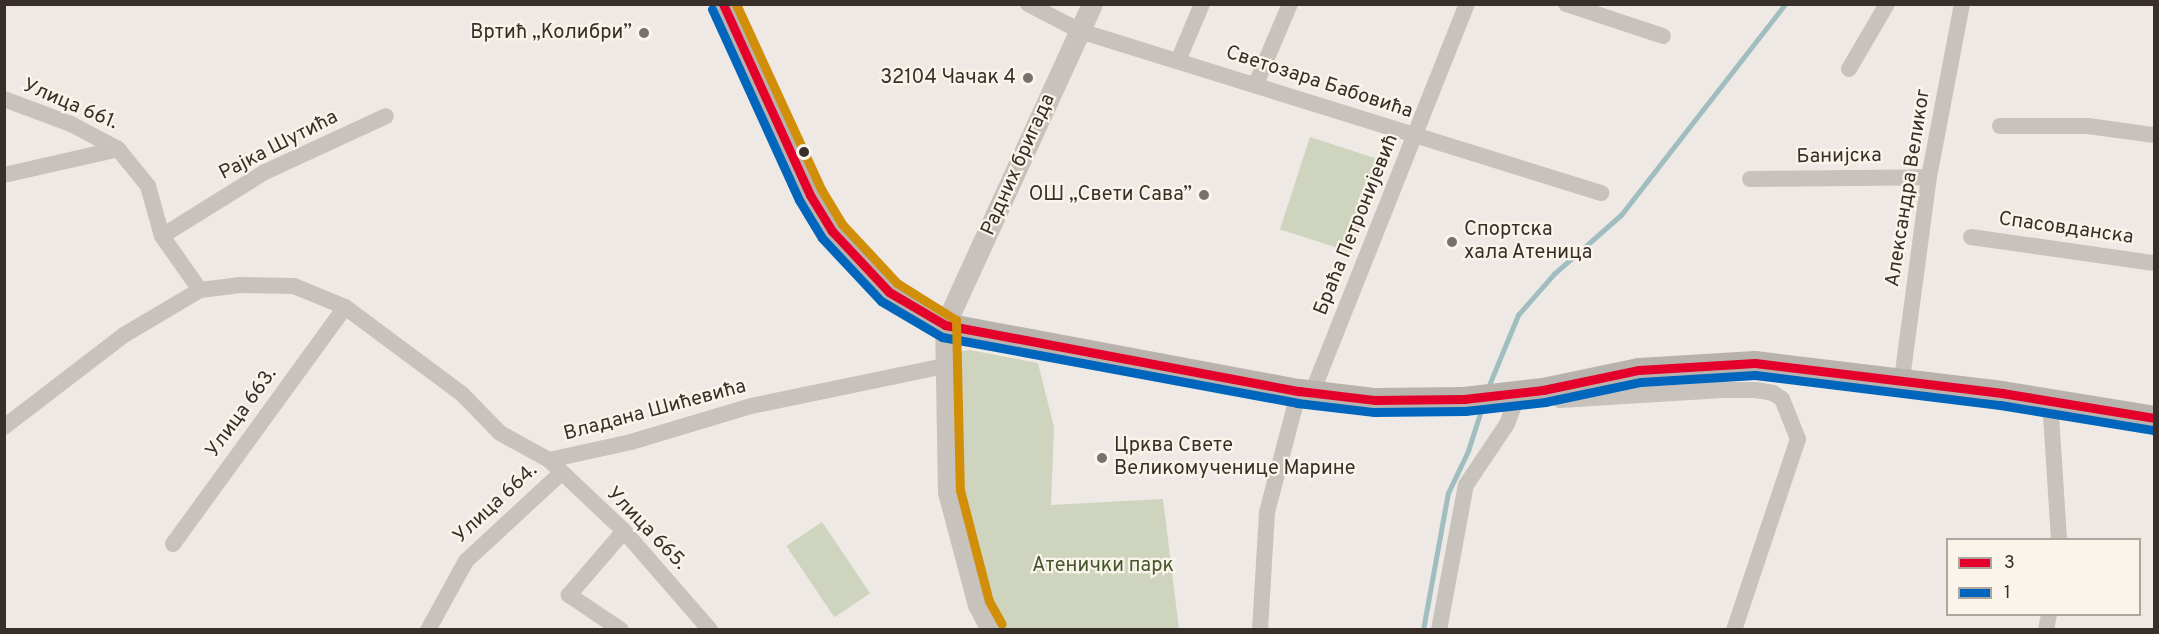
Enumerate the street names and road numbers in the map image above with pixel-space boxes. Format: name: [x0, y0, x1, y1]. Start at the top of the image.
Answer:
street label: Светозара Бабовића: [1222, 41, 1416, 125]
street label: Улица 661.: [19, 74, 121, 136]
street label: Александра Великог: [1881, 87, 1937, 289]
street label: Радних бригада: [977, 90, 1061, 240]
street label: Рајка Шутића: [216, 106, 342, 186]
street label: Браћа Петронијевић: [1310, 131, 1404, 319]
street label: Банијска: [1796, 144, 1882, 170]
street label: Спасовданска: [1997, 208, 2135, 250]
street label: Улица 663.: [201, 363, 283, 463]
street label: Владана Шићевића: [561, 375, 749, 447]
street label: Улица 664.: [449, 459, 543, 549]
street label: Улица 665.: [601, 483, 691, 575]

